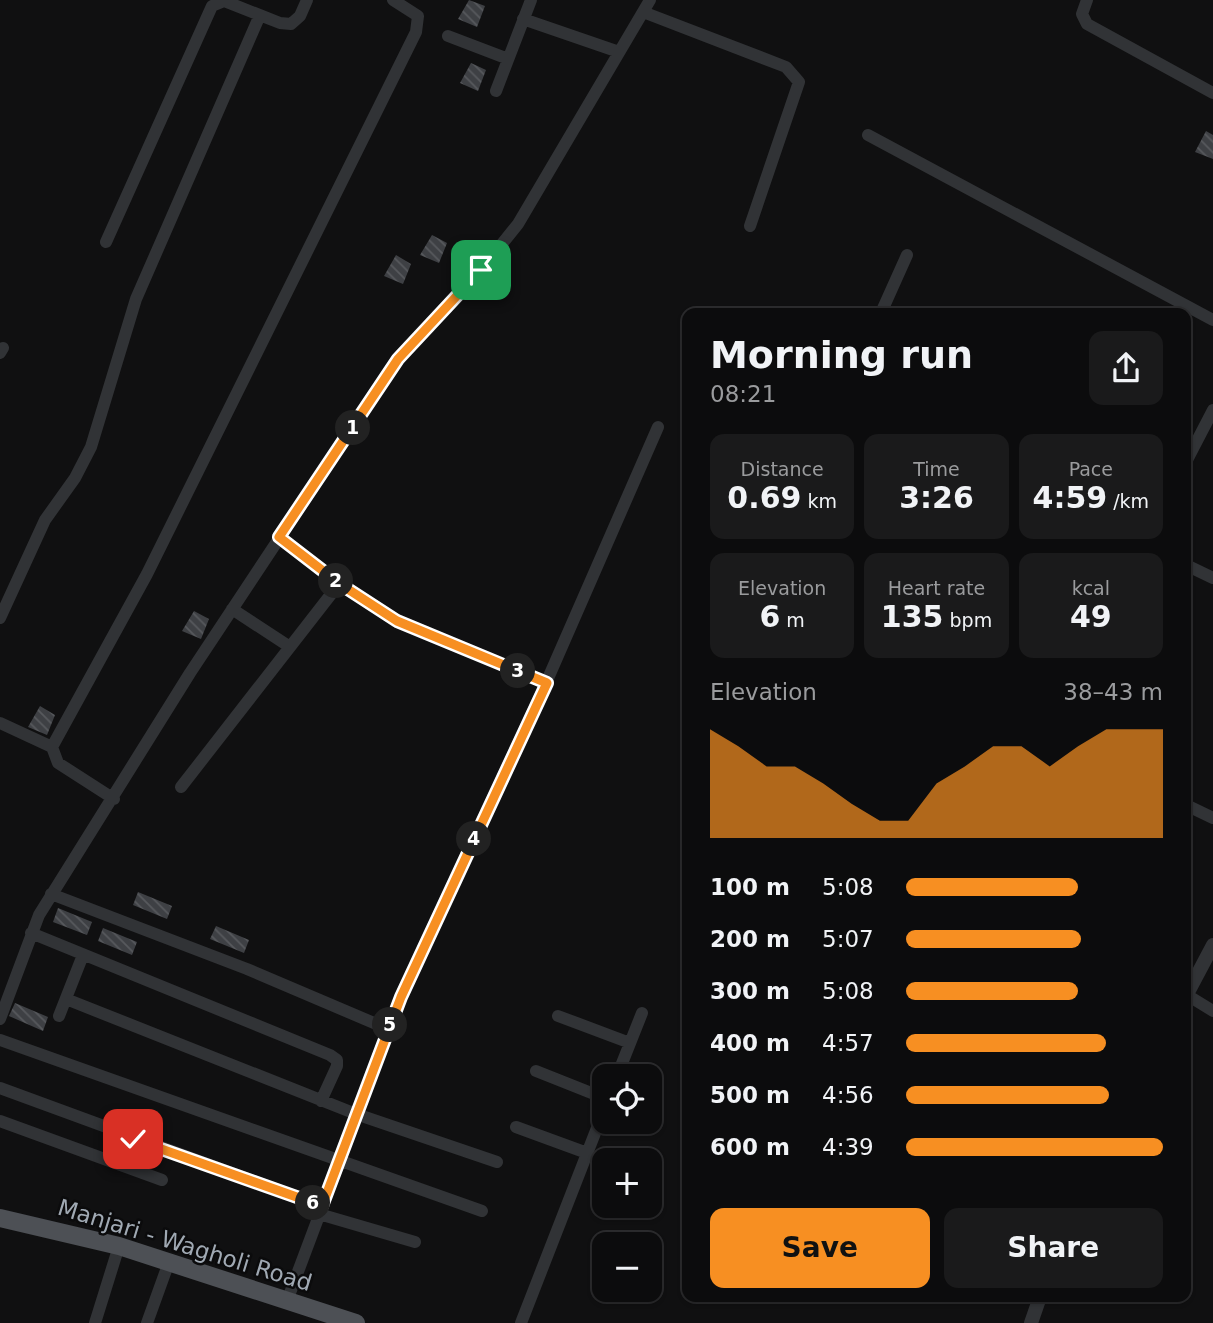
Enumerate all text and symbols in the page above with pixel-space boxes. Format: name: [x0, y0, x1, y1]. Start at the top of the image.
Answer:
pin: [451, 240, 511, 300]
icon: arrive: [462, 251, 500, 289]
button: share: [1089, 331, 1163, 405]
text: Morning run: [710, 333, 973, 377]
text: 08:21: [710, 381, 776, 407]
pin: 1: [336, 410, 370, 446]
text: 1: [346, 416, 359, 438]
text: Distance: [741, 458, 824, 480]
text: Time: [913, 458, 960, 480]
text: Pace: [1069, 458, 1113, 480]
text: 0.69: [727, 480, 801, 515]
text: 3:26: [899, 480, 974, 515]
text: 4:59: [1033, 480, 1107, 515]
text: km: [801, 490, 837, 512]
text: /km: [1107, 490, 1149, 512]
pin: 2: [318, 564, 354, 598]
text: 2: [329, 569, 342, 591]
text: Elevation: [738, 577, 826, 599]
text: Heart rate: [888, 577, 985, 599]
text: kcal: [1072, 577, 1110, 599]
text: 6: [759, 599, 780, 634]
text: 135: [881, 599, 943, 634]
text: 49: [1070, 599, 1112, 634]
text: m: [780, 609, 805, 631]
text: bpm: [943, 609, 992, 631]
pin: 3: [500, 654, 536, 688]
text: 3: [511, 659, 524, 681]
text: Elevation: [710, 679, 817, 705]
text: 38–43 m: [1063, 679, 1163, 705]
pin: 4: [456, 822, 491, 856]
text: 4: [467, 827, 480, 849]
text: 100 m: [710, 874, 790, 900]
text: 5:08: [822, 874, 874, 900]
text: 200 m: [710, 926, 790, 952]
text: 5:07: [822, 926, 874, 952]
text: 300 m: [710, 978, 790, 1004]
text: 5:08: [822, 978, 874, 1004]
pin: 5: [372, 1007, 408, 1042]
text: 5: [383, 1013, 396, 1035]
text: 400 m: [710, 1030, 790, 1056]
text: 4:57: [822, 1030, 874, 1056]
map controls: [592, 1064, 662, 1302]
button: locate: [592, 1064, 662, 1134]
text: 500 m: [710, 1082, 790, 1108]
text: 4:56: [822, 1082, 874, 1108]
pin: [103, 1109, 163, 1169]
icon: check: [114, 1120, 152, 1158]
text: 600 m: [710, 1134, 790, 1160]
text: 4:39: [822, 1134, 874, 1160]
button: +: [592, 1148, 662, 1218]
pin: 6: [296, 1186, 330, 1220]
text: 6: [306, 1191, 319, 1213]
street label: Manjari - Wagholi Road: [55, 1194, 315, 1296]
button: Save: [710, 1208, 930, 1288]
button: Share: [944, 1208, 1163, 1288]
button: −: [592, 1232, 662, 1302]

